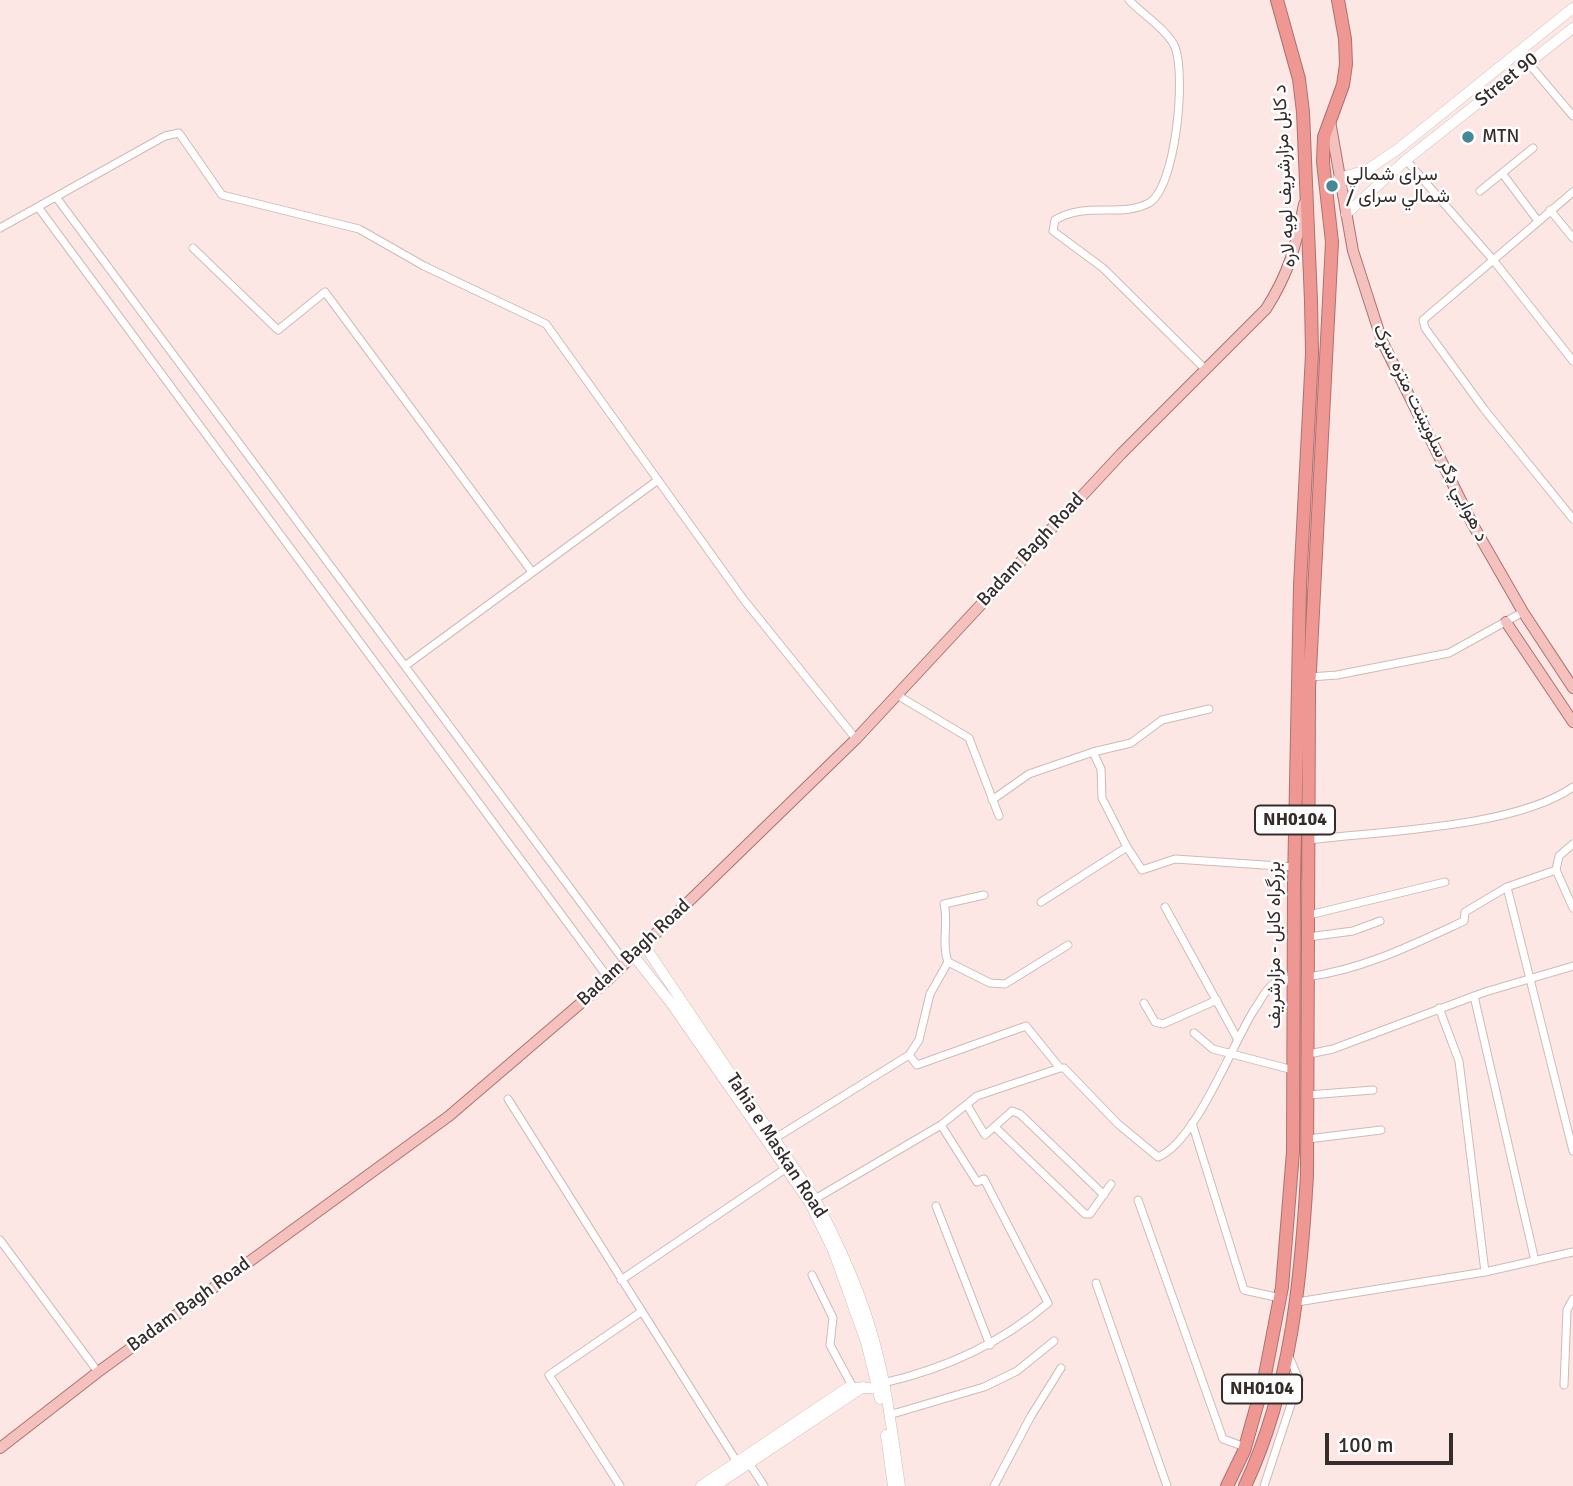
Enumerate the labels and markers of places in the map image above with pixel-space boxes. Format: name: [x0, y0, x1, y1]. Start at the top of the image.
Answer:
place label: MTN: [1482, 126, 1519, 148]
marker: MTN: [1460, 129, 1476, 145]
place label: سرای شمالي / شمالي سرای: [1346, 164, 1450, 208]
marker: سرای شمالي / شمالي سرای: [1324, 178, 1340, 194]

